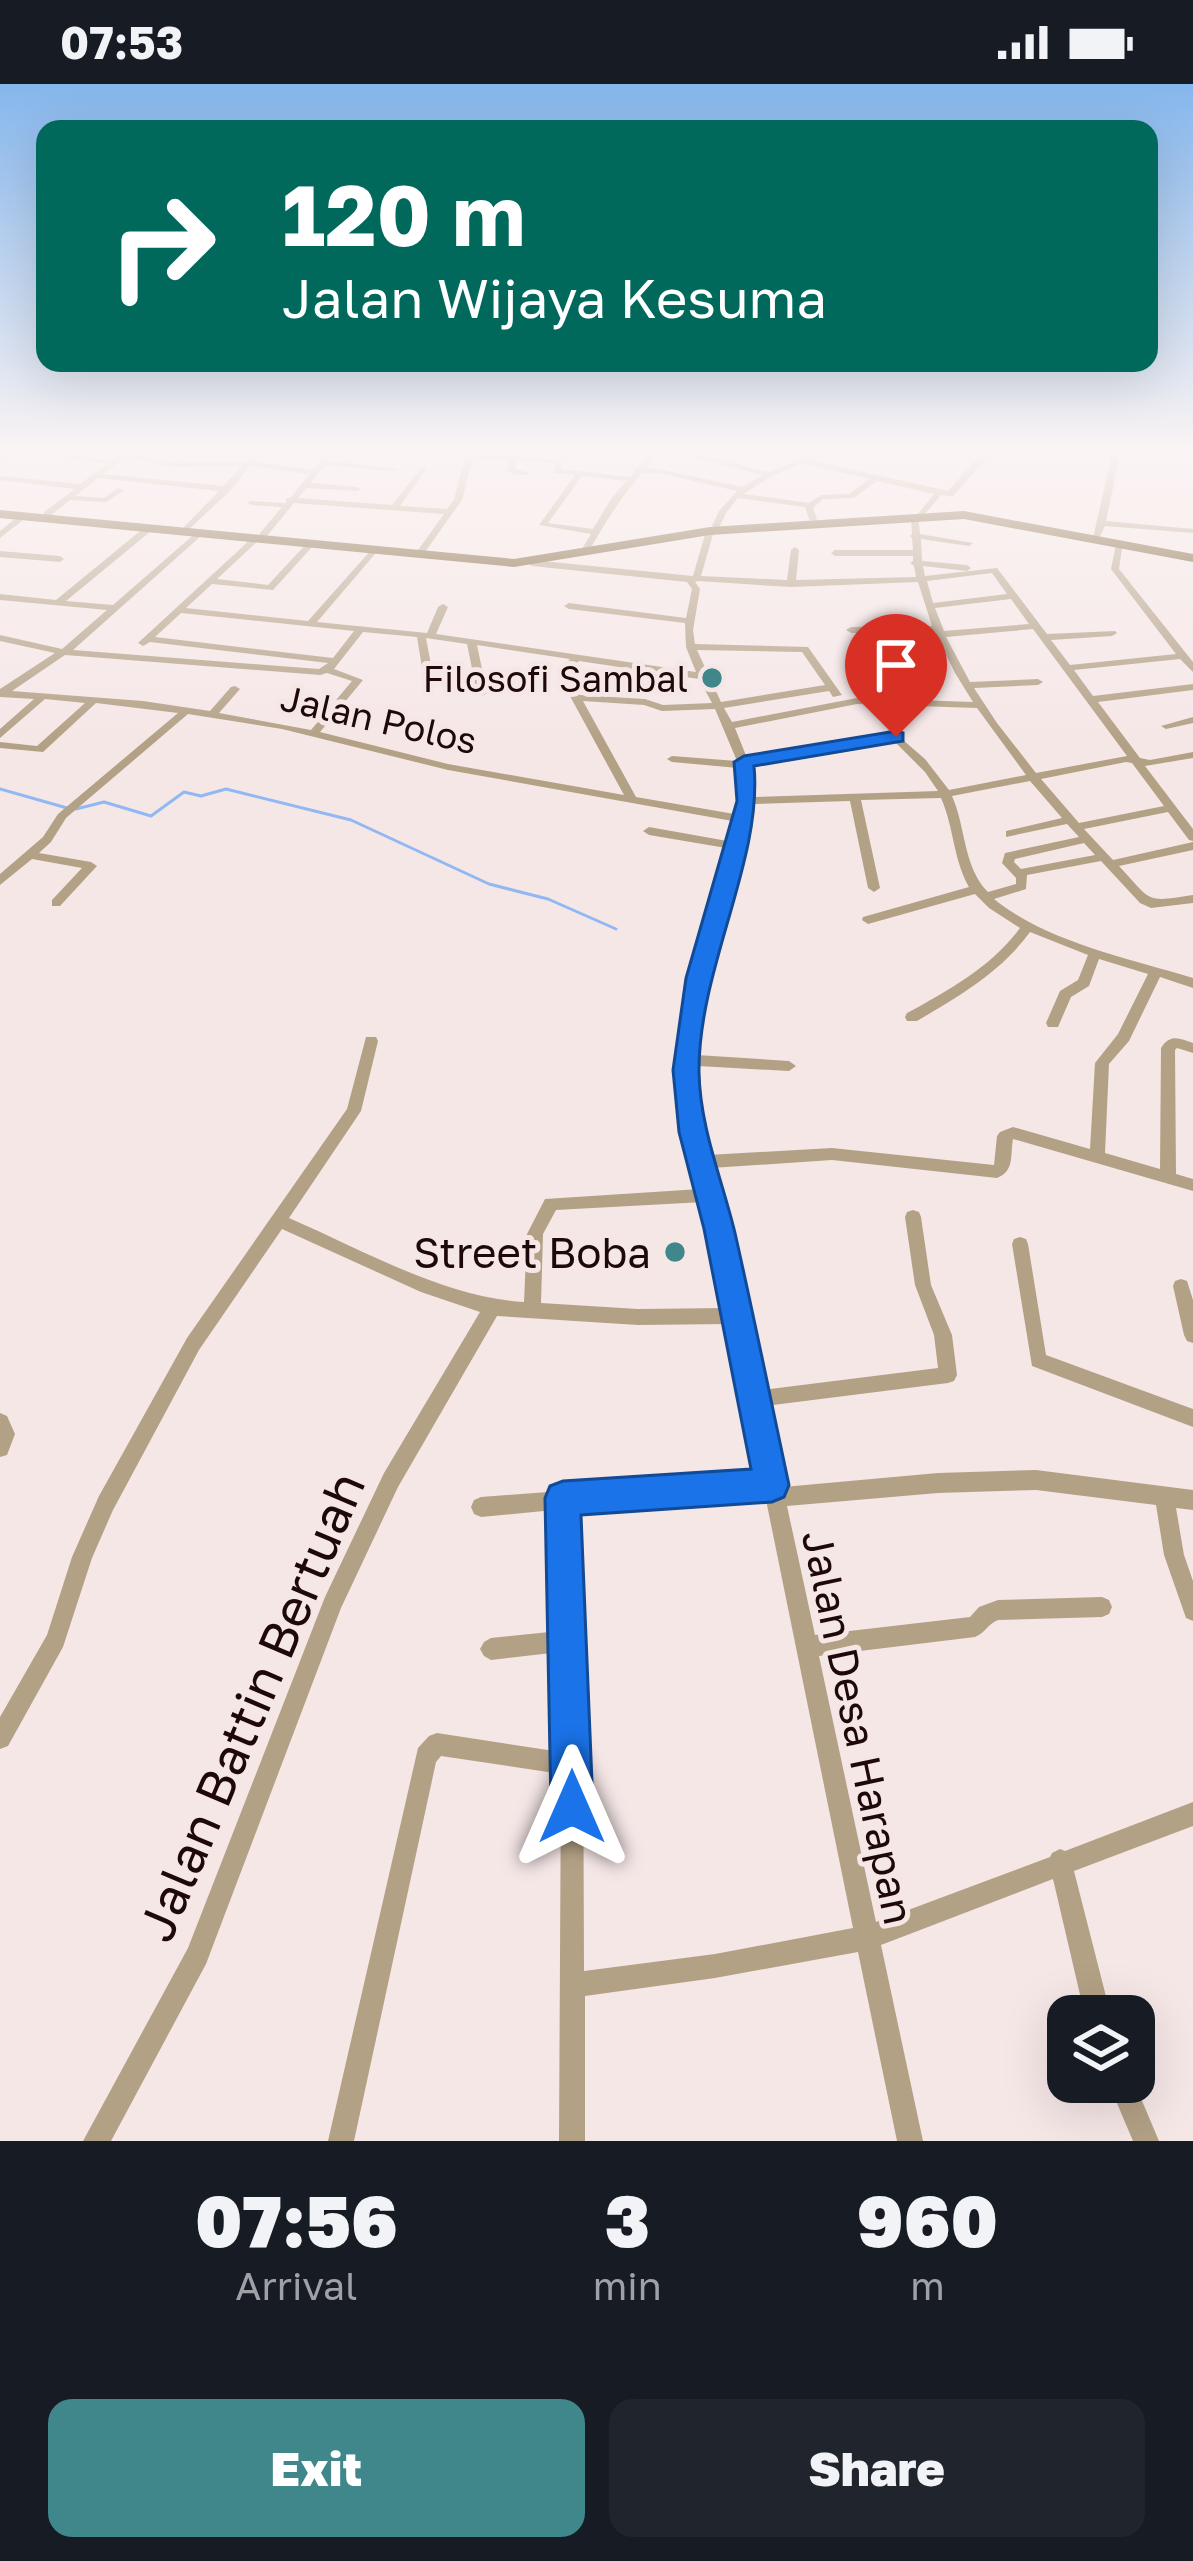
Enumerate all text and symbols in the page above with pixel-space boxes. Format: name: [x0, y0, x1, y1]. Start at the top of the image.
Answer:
text: 07:53: [60, 15, 183, 69]
text: 120 m: [282, 164, 526, 264]
icon: right: [84, 168, 240, 324]
text: Jalan Wijaya Kesuma: [282, 265, 827, 330]
pin: [845, 614, 947, 737]
icon: arrive: [863, 632, 929, 698]
place label: Filosofi Sambal: [423, 657, 688, 700]
marker: Filosofi Sambal: [699, 665, 725, 691]
street label: Jalan Polos: [277, 676, 481, 762]
place label: Street Boba: [413, 1227, 651, 1277]
marker: Street Boba: [662, 1239, 688, 1265]
street label: Jalan Battin Bertuah: [124, 1463, 376, 1949]
street label: Jalan Desa Harapan: [793, 1525, 925, 1929]
position arrow: [509, 1744, 635, 1870]
map controls: [1047, 1995, 1155, 2103]
button: layers: [1047, 1995, 1155, 2103]
text: 07:56: [195, 2176, 398, 2263]
text: 3: [605, 2176, 650, 2263]
text: 960: [857, 2176, 998, 2263]
text: Arrival: [235, 2262, 358, 2309]
text: min: [593, 2262, 662, 2309]
text: m: [910, 2262, 945, 2309]
button: Exit: [48, 2399, 585, 2537]
button: Share: [609, 2399, 1145, 2537]

